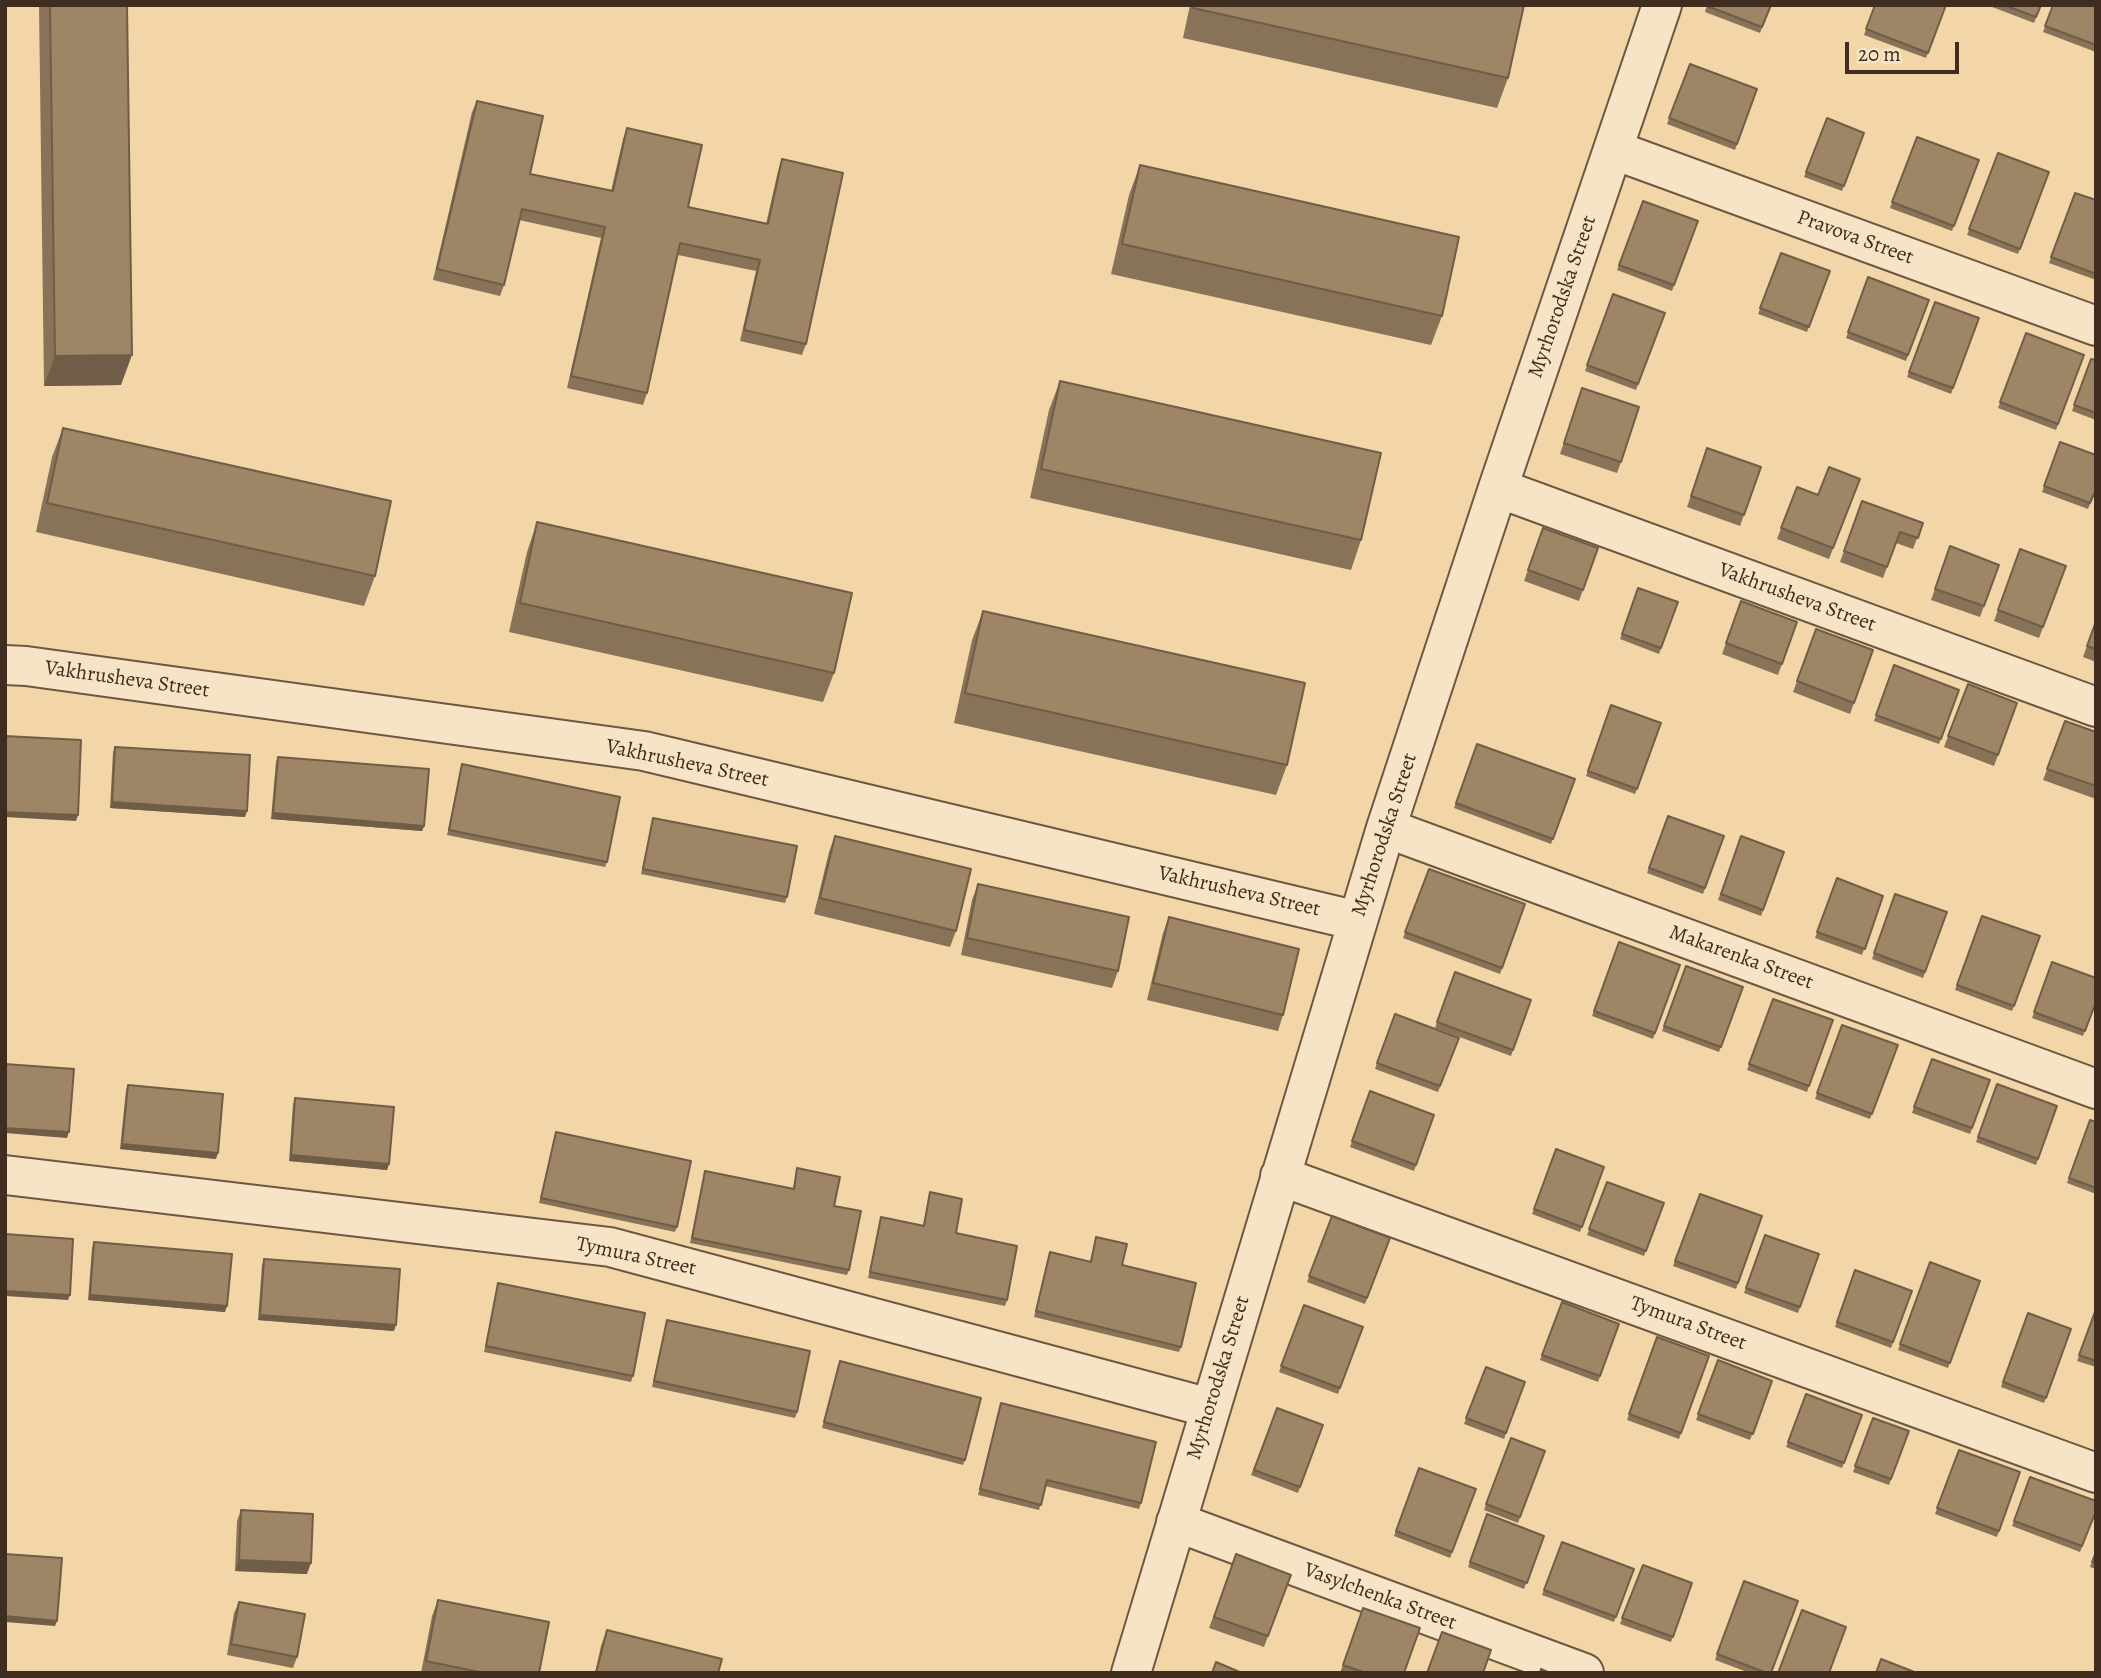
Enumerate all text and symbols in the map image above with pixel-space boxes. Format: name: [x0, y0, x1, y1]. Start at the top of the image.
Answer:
scale bar: [1849, 28, 1963, 72]
text: 20 m: [1858, 40, 1901, 68]
street label: Pravova Street: [1793, 205, 1917, 271]
street label: Myrhorodska Street: [1523, 213, 1603, 381]
street label: Vakhrusheva Street: [1715, 558, 1879, 638]
street label: Vakhrusheva Street: [43, 656, 211, 704]
street label: Vakhrusheva Street: [603, 734, 771, 794]
street label: Myrhorodska Street: [1347, 750, 1423, 920]
street label: Vakhrusheva Street: [1155, 861, 1323, 923]
street label: Makarenka Street: [1666, 920, 1816, 996]
street label: Tymura Street: [574, 1232, 698, 1282]
street label: Tymura Street: [1626, 1291, 1750, 1357]
street label: Myrhorodska Street: [1182, 1293, 1256, 1463]
street label: Vasylchenka Street: [1300, 1558, 1460, 1636]

